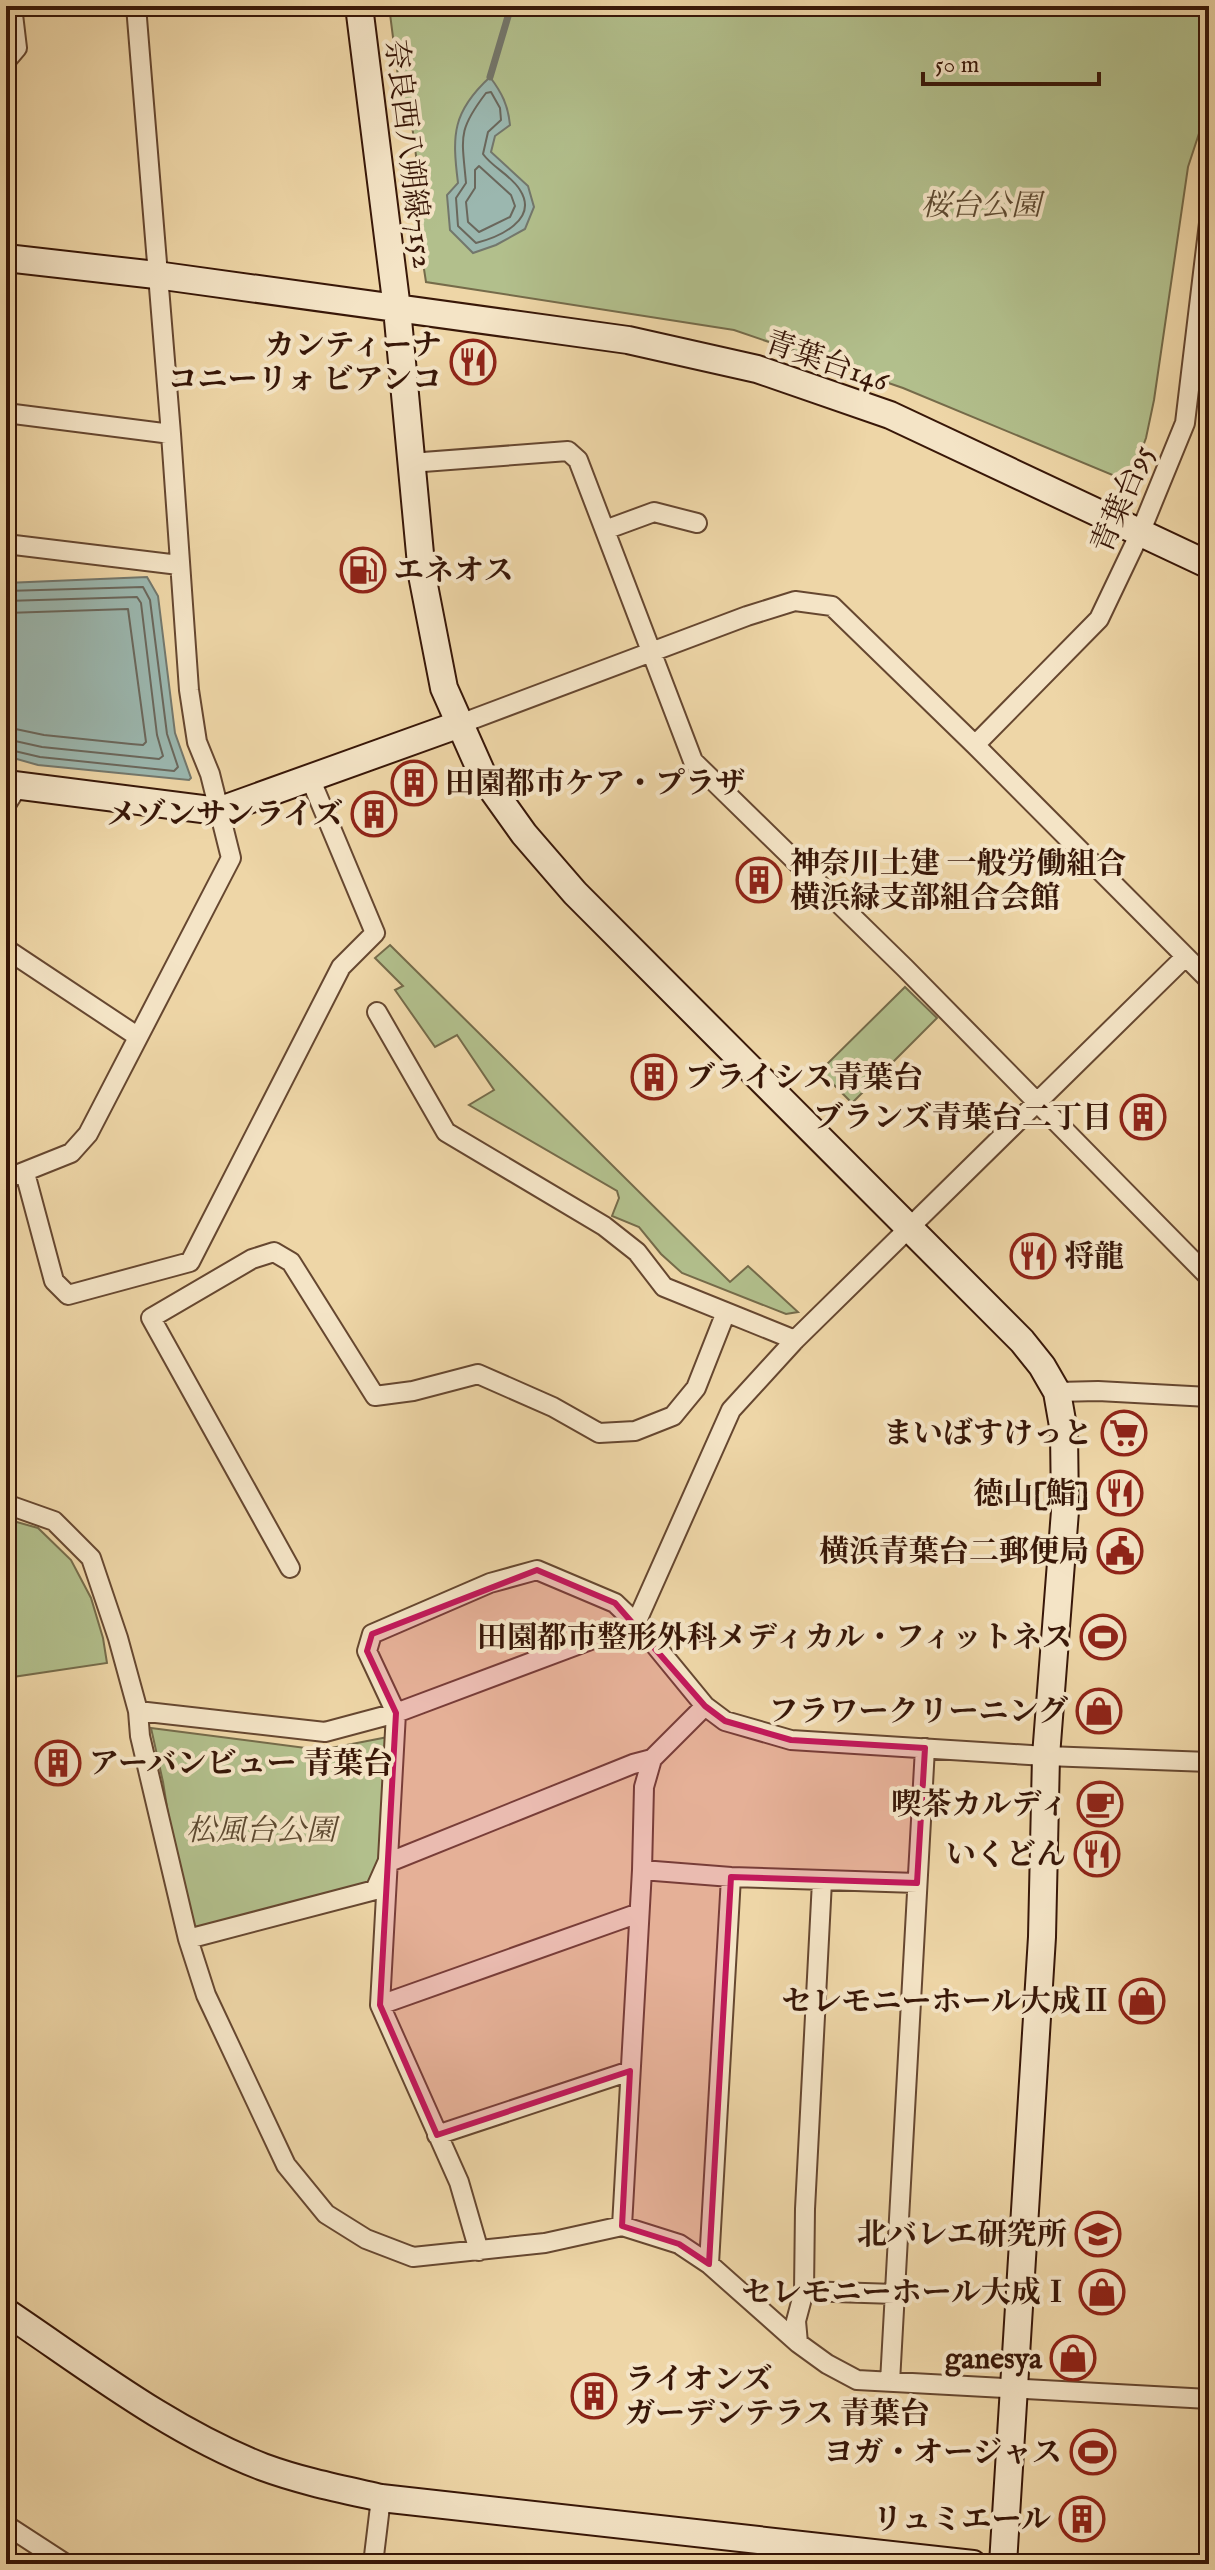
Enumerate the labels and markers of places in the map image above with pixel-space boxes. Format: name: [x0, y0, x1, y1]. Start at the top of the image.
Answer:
place label: カンティーナ コニーリォ ビアンコ: [168, 328, 442, 400]
restaurant icon: カンティーナ コニーリォ ビアンコ: [449, 338, 497, 386]
fuel station icon: エネオス: [339, 546, 387, 594]
place label: エネオス: [394, 553, 514, 591]
building icon: 田園都市ケア・プラザ: [390, 759, 438, 807]
place label: 田園都市ケア・プラザ: [445, 766, 745, 804]
building icon: メゾンサンライズ: [350, 790, 398, 838]
place label: メゾンサンライズ: [107, 797, 343, 835]
place label: 神奈川土建 一般労働組合 横浜緑支部組合会館: [790, 846, 1127, 918]
building icon: 神奈川土建 一般労働組合 横浜緑支部組合会館: [735, 856, 783, 904]
building icon: ブライシス青葉台: [630, 1053, 678, 1101]
place label: ブライシス青葉台: [685, 1060, 923, 1098]
building icon: ブランズ青葉台二丁目: [1119, 1093, 1167, 1141]
place label: ブランズ青葉台二丁目: [813, 1100, 1112, 1138]
restaurant icon: 将龍: [1009, 1232, 1057, 1280]
place label: 将龍: [1064, 1239, 1124, 1277]
supermarket icon: まいばすけっと: [1100, 1409, 1148, 1457]
place label: まいばすけっと: [883, 1416, 1093, 1454]
restaurant icon: 徳山[鮨]: [1096, 1469, 1144, 1517]
place label: 徳山[鮨]: [973, 1476, 1089, 1514]
public building icon: 横浜青葉台二郵便局: [1096, 1527, 1144, 1575]
place label: 横浜青葉台二郵便局: [819, 1534, 1089, 1572]
sports icon: 田園都市整形外科メディカル・フィットネス: [1079, 1613, 1127, 1661]
place label: 田園都市整形外科メディカル・フィットネス: [477, 1620, 1072, 1658]
shop icon: フラワークリーニング: [1075, 1687, 1123, 1735]
place label: フラワークリーニング: [769, 1694, 1068, 1732]
building icon: アーバンビュー 青葉台: [34, 1739, 82, 1787]
place label: アーバンビュー 青葉台: [89, 1746, 393, 1784]
cafe icon: 喫茶カルディ: [1076, 1780, 1124, 1828]
place label: 喫茶カルディ: [891, 1787, 1069, 1825]
restaurant icon: いくどん: [1073, 1830, 1121, 1878]
place label: いくどん: [946, 1837, 1066, 1875]
shop icon: セレモニーホール大成Ⅱ: [1118, 1977, 1166, 2025]
place label: セレモニーホール大成Ⅱ: [782, 1984, 1111, 2022]
school or university icon: 北バレエ研究所: [1074, 2210, 1122, 2258]
place label: 北バレエ研究所: [857, 2217, 1067, 2255]
shop icon: セレモニーホール大成Ｉ: [1078, 2268, 1126, 2316]
place label: セレモニーホール大成Ｉ: [742, 2275, 1071, 2313]
shop icon: ganesya: [1049, 2334, 1097, 2382]
place label: ganesya: [945, 2341, 1043, 2379]
place label: ライオンズ ガーデンテラス 青葉台: [625, 2362, 930, 2434]
building icon: ライオンズ ガーデンテラス 青葉台: [570, 2372, 618, 2420]
sports icon: ヨガ・オージャス: [1069, 2428, 1117, 2476]
place label: ヨガ・オージャス: [823, 2435, 1062, 2473]
building icon: リュミエール: [1058, 2495, 1106, 2543]
place label: リュミエール: [873, 2502, 1051, 2540]

